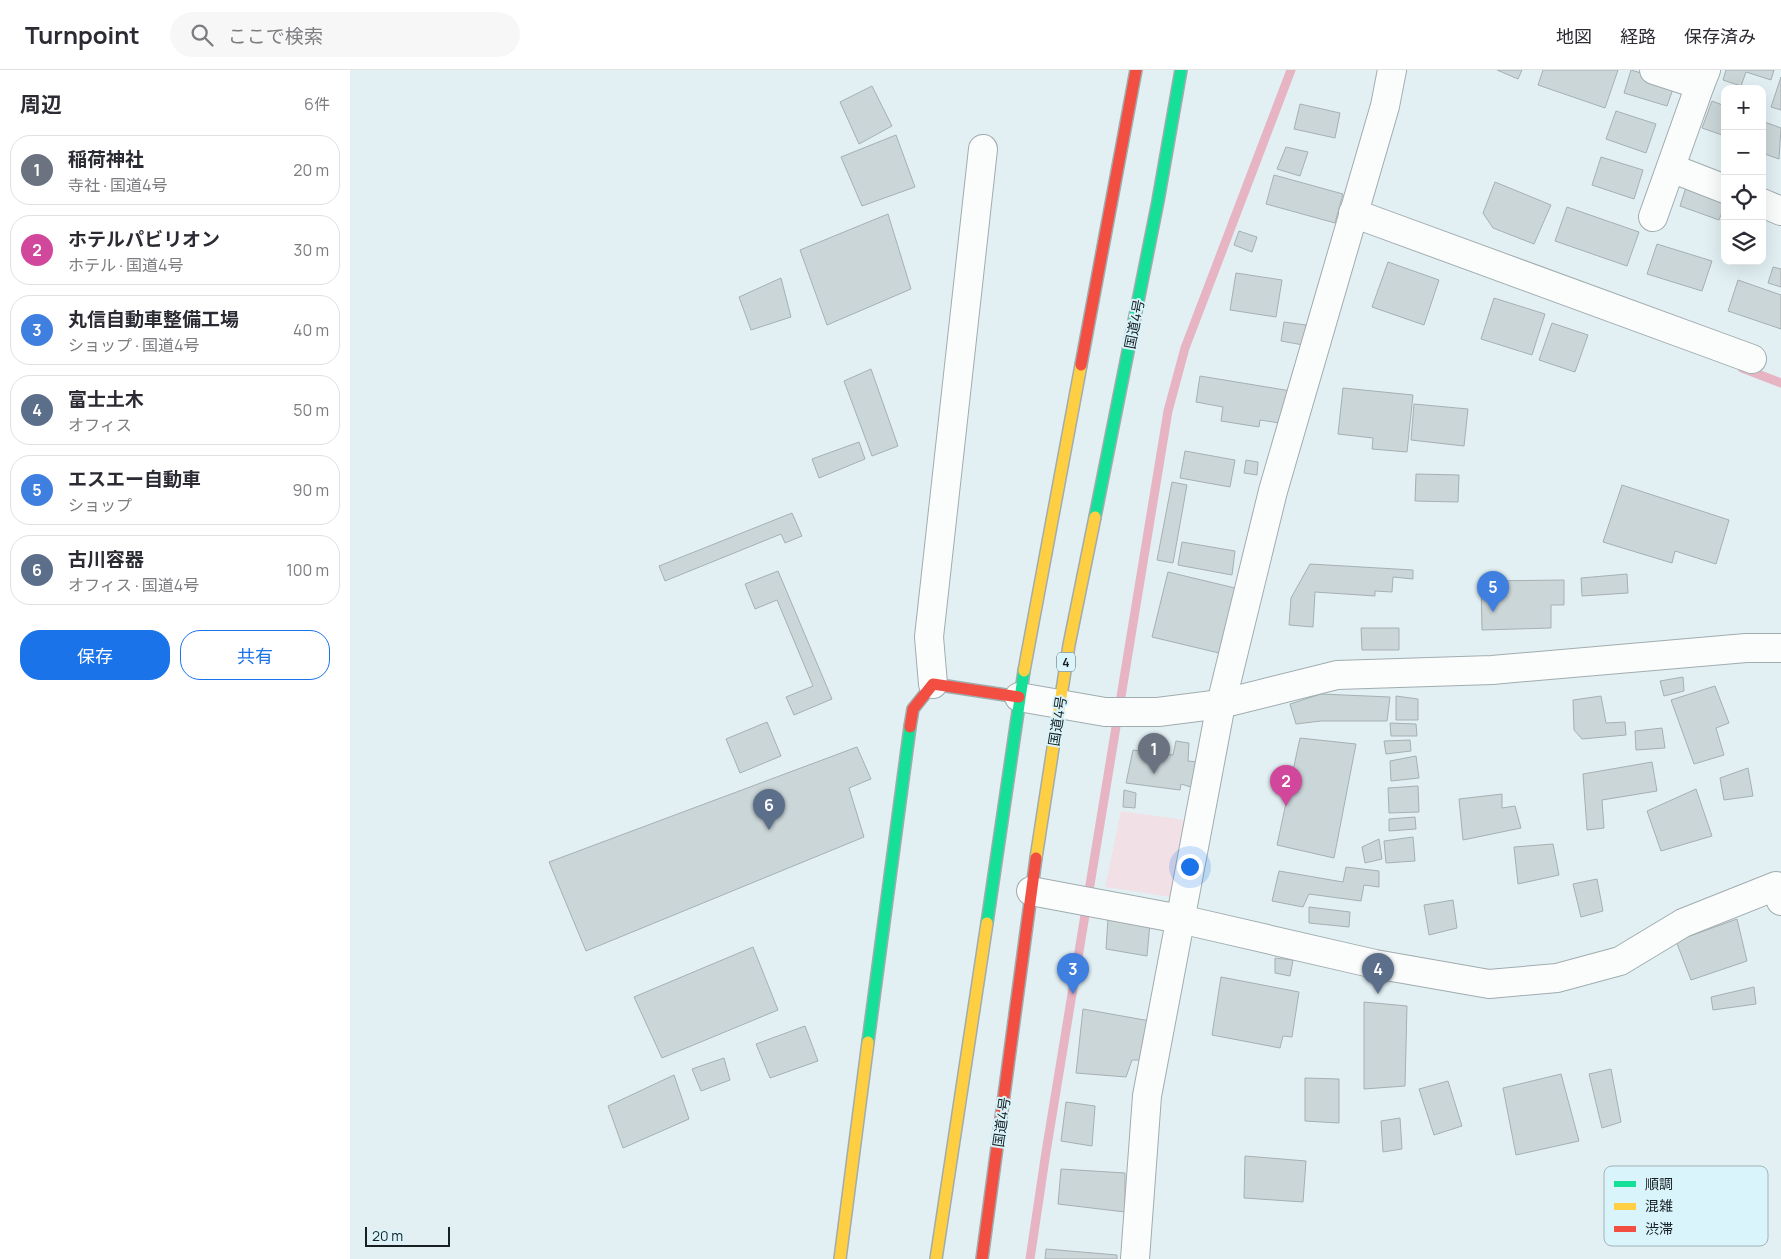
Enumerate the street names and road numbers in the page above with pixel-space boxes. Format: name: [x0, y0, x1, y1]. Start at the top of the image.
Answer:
street label: 国道4号: [1120, 298, 1148, 350]
road number: 4: [1057, 652, 1075, 672]
street label: 国道4号: [1044, 695, 1070, 747]
street label: 国道4号: [988, 1096, 1014, 1148]

